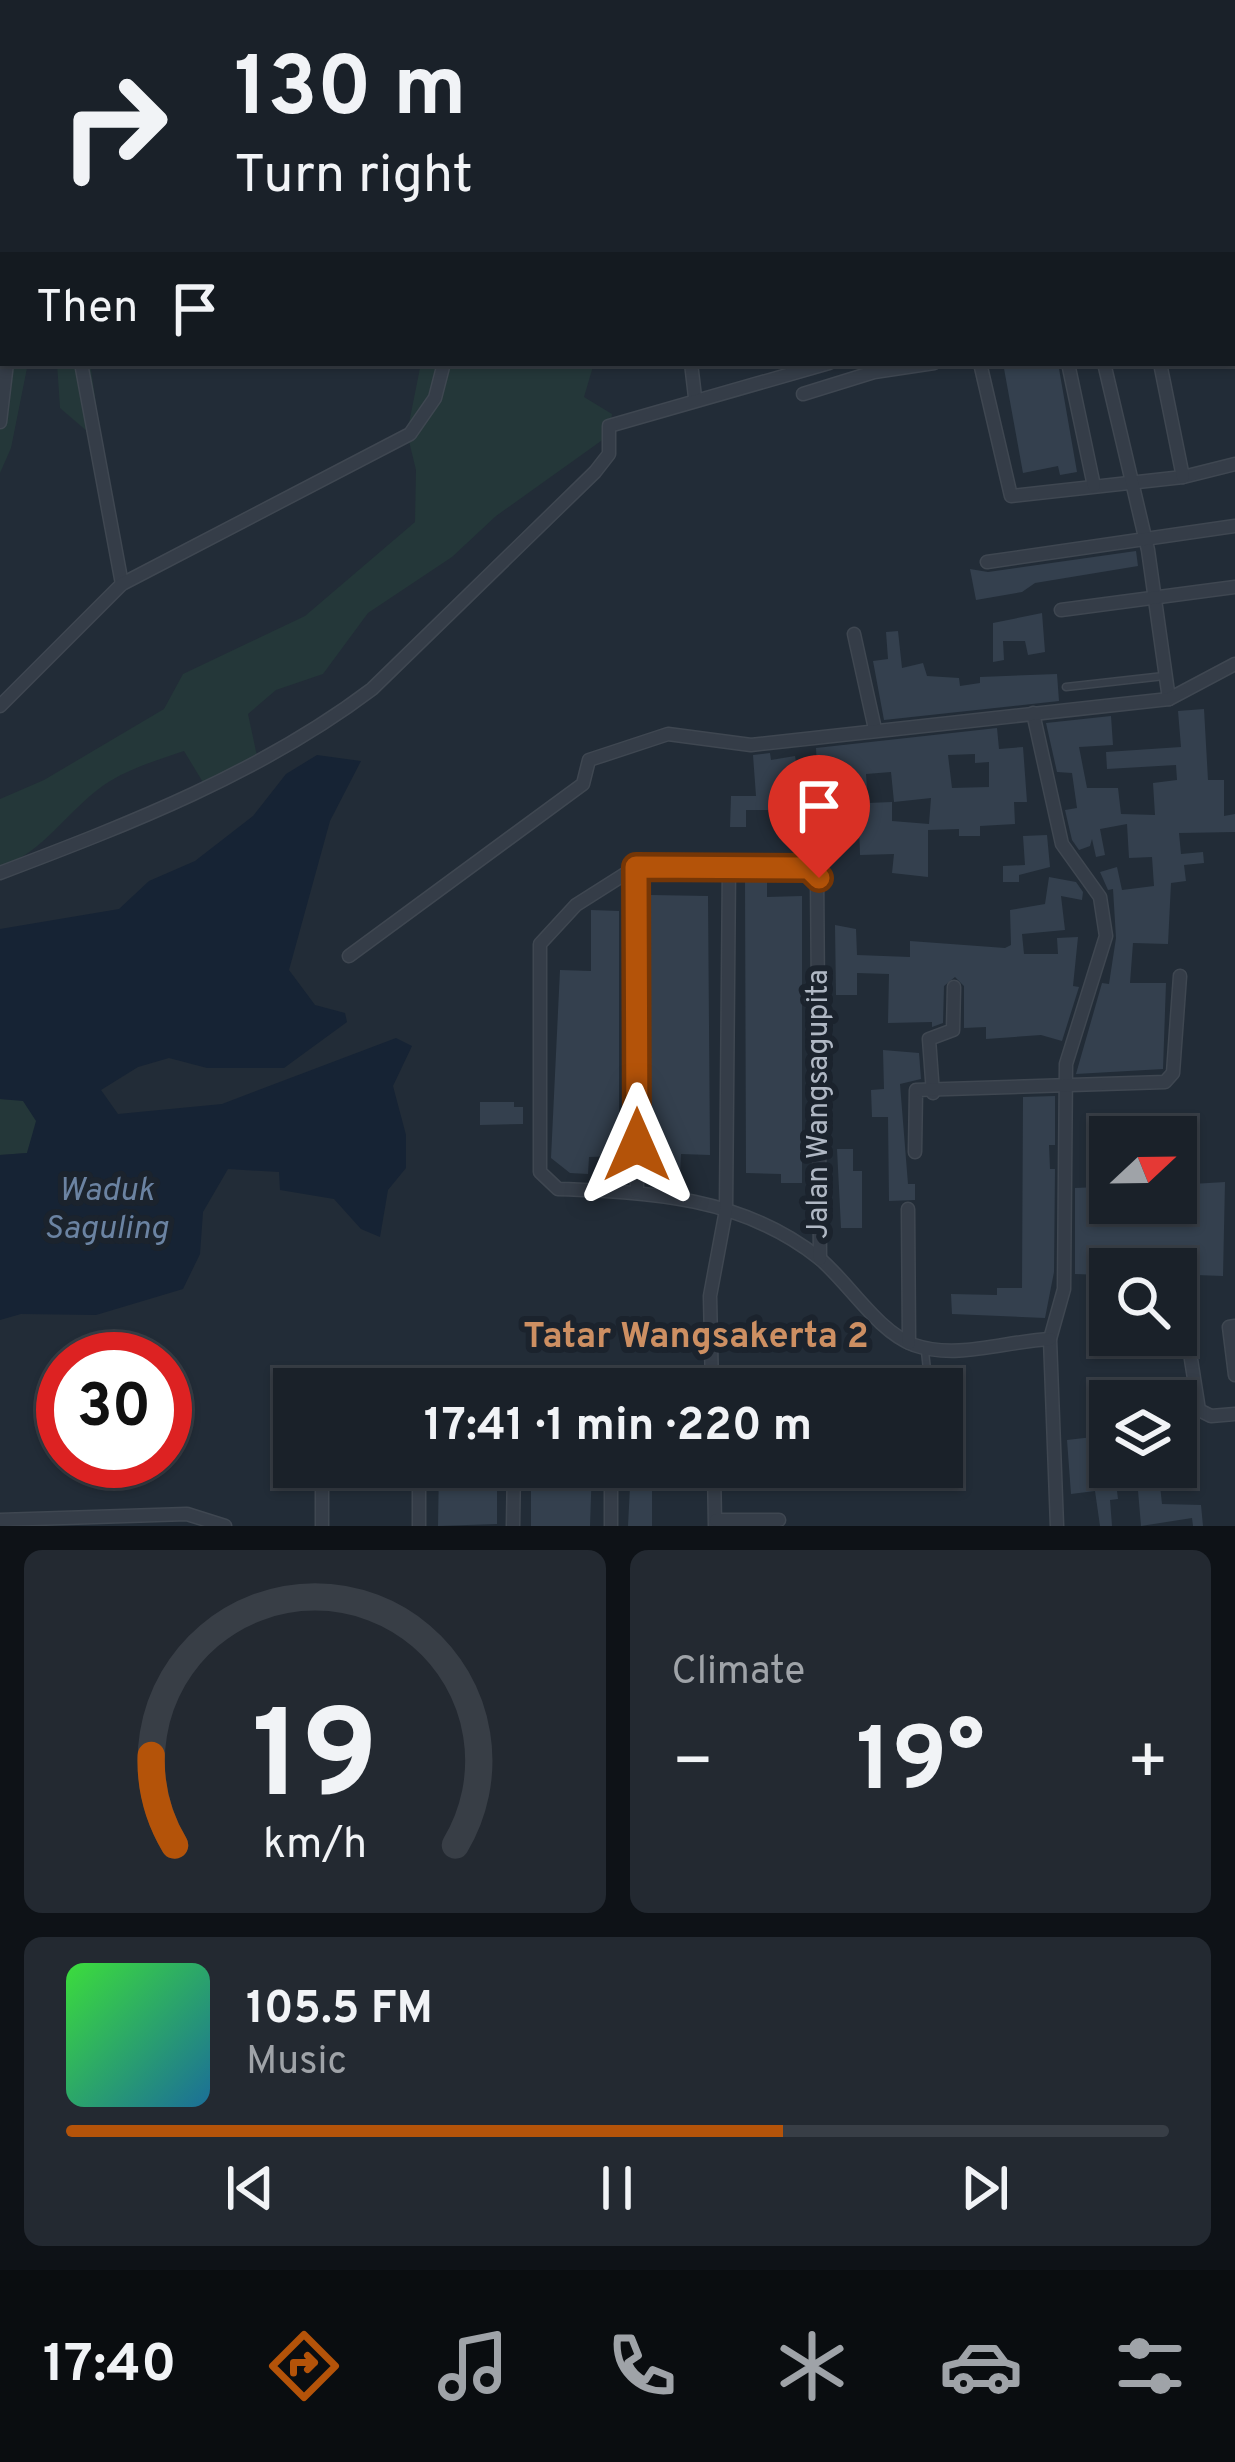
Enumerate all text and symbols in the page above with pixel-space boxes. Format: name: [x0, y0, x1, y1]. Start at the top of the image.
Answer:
text: 130 m: [234, 39, 466, 145]
icon: right: [36, 48, 192, 204]
text: Turn right: [234, 143, 473, 212]
icon: arrive: [162, 276, 228, 342]
text: Then: [36, 281, 138, 338]
pin: [768, 755, 870, 878]
icon: arrive: [786, 773, 852, 839]
street label: Jalan Wangsagupita: [801, 969, 838, 1239]
position arrow: [574, 1082, 700, 1208]
north arrow: [1089, 1116, 1197, 1224]
map controls: [1089, 1116, 1197, 1488]
water label: Waduk Saguling: [44, 1171, 169, 1251]
button: search: [1089, 1248, 1197, 1356]
district label: Tatar Wangsakerta 2: [523, 1315, 869, 1361]
speed limit sign: 30: [36, 1332, 192, 1488]
button: layers: [1089, 1380, 1197, 1488]
text: 17:41 · 1 min · 220 m: [424, 1399, 812, 1456]
text: Climate: [672, 1649, 805, 1698]
text: 19: [251, 1684, 378, 1842]
text: 19°: [856, 1709, 985, 1822]
text: −: [672, 1724, 714, 1807]
text: +: [1126, 1724, 1169, 1807]
text: km/h: [263, 1818, 367, 1872]
text: 105.5 FM: [246, 1982, 433, 2039]
text: Music: [246, 2039, 347, 2088]
icon: previous: [217, 2155, 283, 2221]
icon: pause: [584, 2155, 650, 2221]
icon: next: [952, 2155, 1018, 2221]
icon: directions: [262, 2324, 346, 2408]
icon: music: [431, 2324, 515, 2408]
icon: phone: [600, 2324, 684, 2408]
icon: climate: [770, 2324, 854, 2408]
icon: car: [939, 2324, 1023, 2408]
icon: filters: [1108, 2324, 1192, 2408]
text: 17:40: [43, 2332, 177, 2401]

